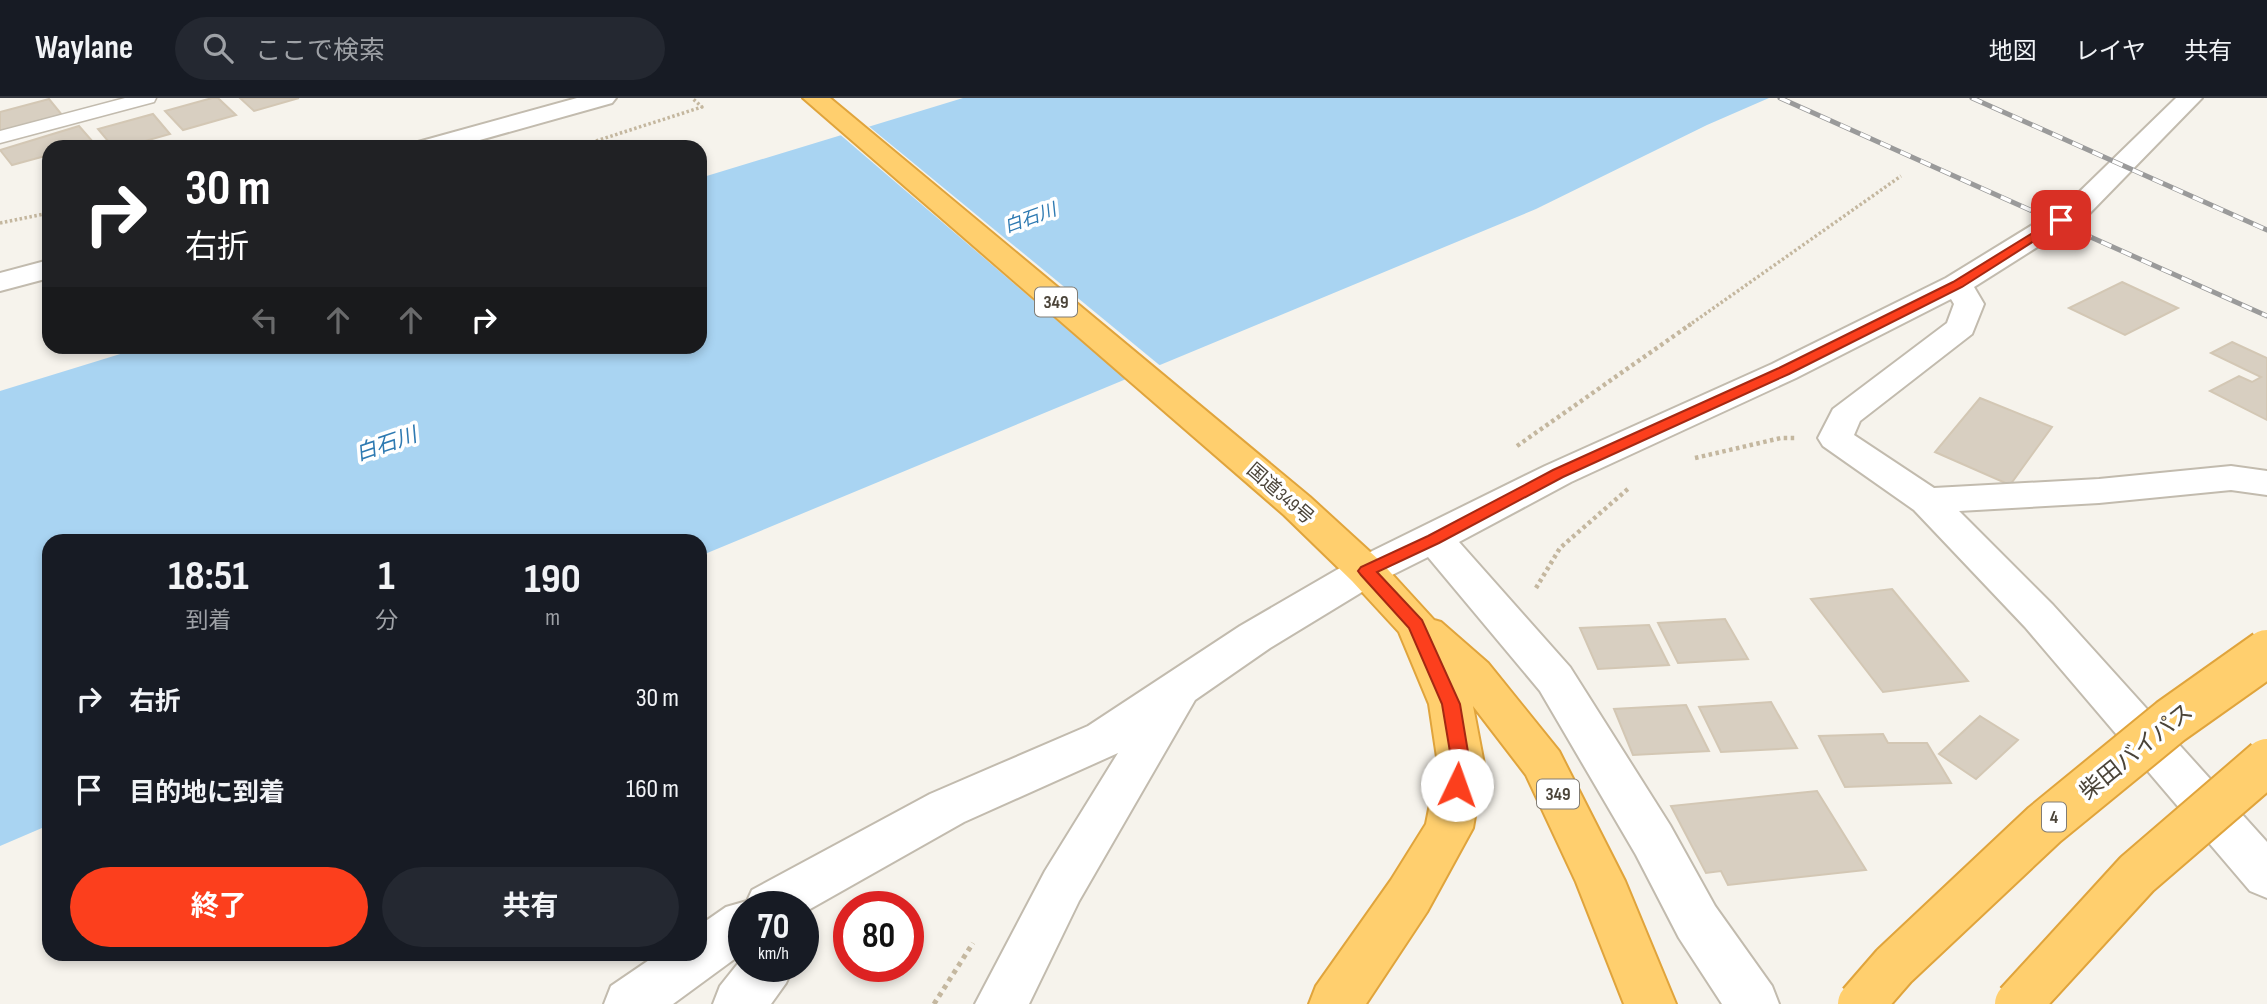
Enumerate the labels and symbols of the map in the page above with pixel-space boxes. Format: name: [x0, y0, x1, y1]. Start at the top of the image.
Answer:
pin: [2031, 190, 2091, 250]
water label: 白石川: [1001, 199, 1061, 238]
road number: 349: [1035, 288, 1077, 316]
water label: 白石川: [352, 422, 422, 467]
street label: 国道349号: [1242, 459, 1318, 530]
street label: 柴田バイパス: [2074, 698, 2199, 806]
position arrow: [1420, 748, 1494, 822]
road number: 349: [1537, 780, 1579, 808]
road number: 4: [2042, 802, 2066, 832]
speed limit sign: 80: [833, 891, 924, 982]

